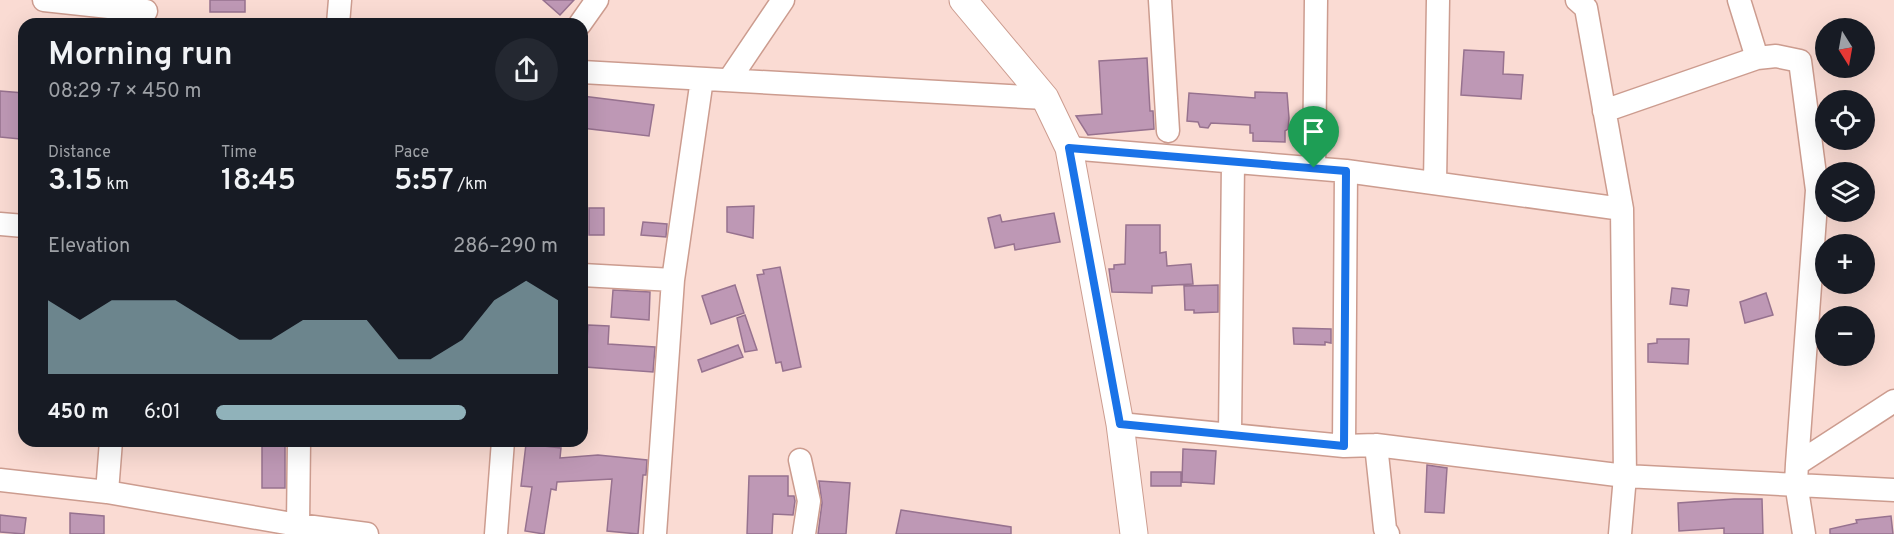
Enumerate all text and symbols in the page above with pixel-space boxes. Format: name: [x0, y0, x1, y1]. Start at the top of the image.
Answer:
north arrow: [1815, 18, 1875, 78]
map controls: [1815, 18, 1875, 366]
text: Morning run: [48, 35, 233, 77]
button: share: [495, 38, 558, 101]
text: 08:29 · 7 × 450 m: [48, 79, 202, 105]
button: locate: [1815, 90, 1875, 150]
pin: [1288, 106, 1339, 168]
icon: arrive: [1297, 115, 1330, 148]
text: Distance: [48, 143, 111, 163]
text: Time: [221, 143, 257, 163]
text: Pace: [394, 143, 429, 163]
button: layers: [1815, 162, 1875, 222]
text: 3.15: [48, 163, 103, 200]
text: 18:45: [221, 163, 296, 200]
text: 5:57: [394, 163, 454, 200]
text: km: [103, 175, 129, 195]
text: /km: [454, 175, 487, 195]
text: Elevation: [48, 234, 130, 260]
text: 286–290 m: [453, 234, 558, 260]
button: +: [1815, 234, 1875, 294]
button: −: [1815, 306, 1875, 366]
text: 450 m: [48, 400, 109, 426]
text: 6:01: [144, 400, 181, 426]

